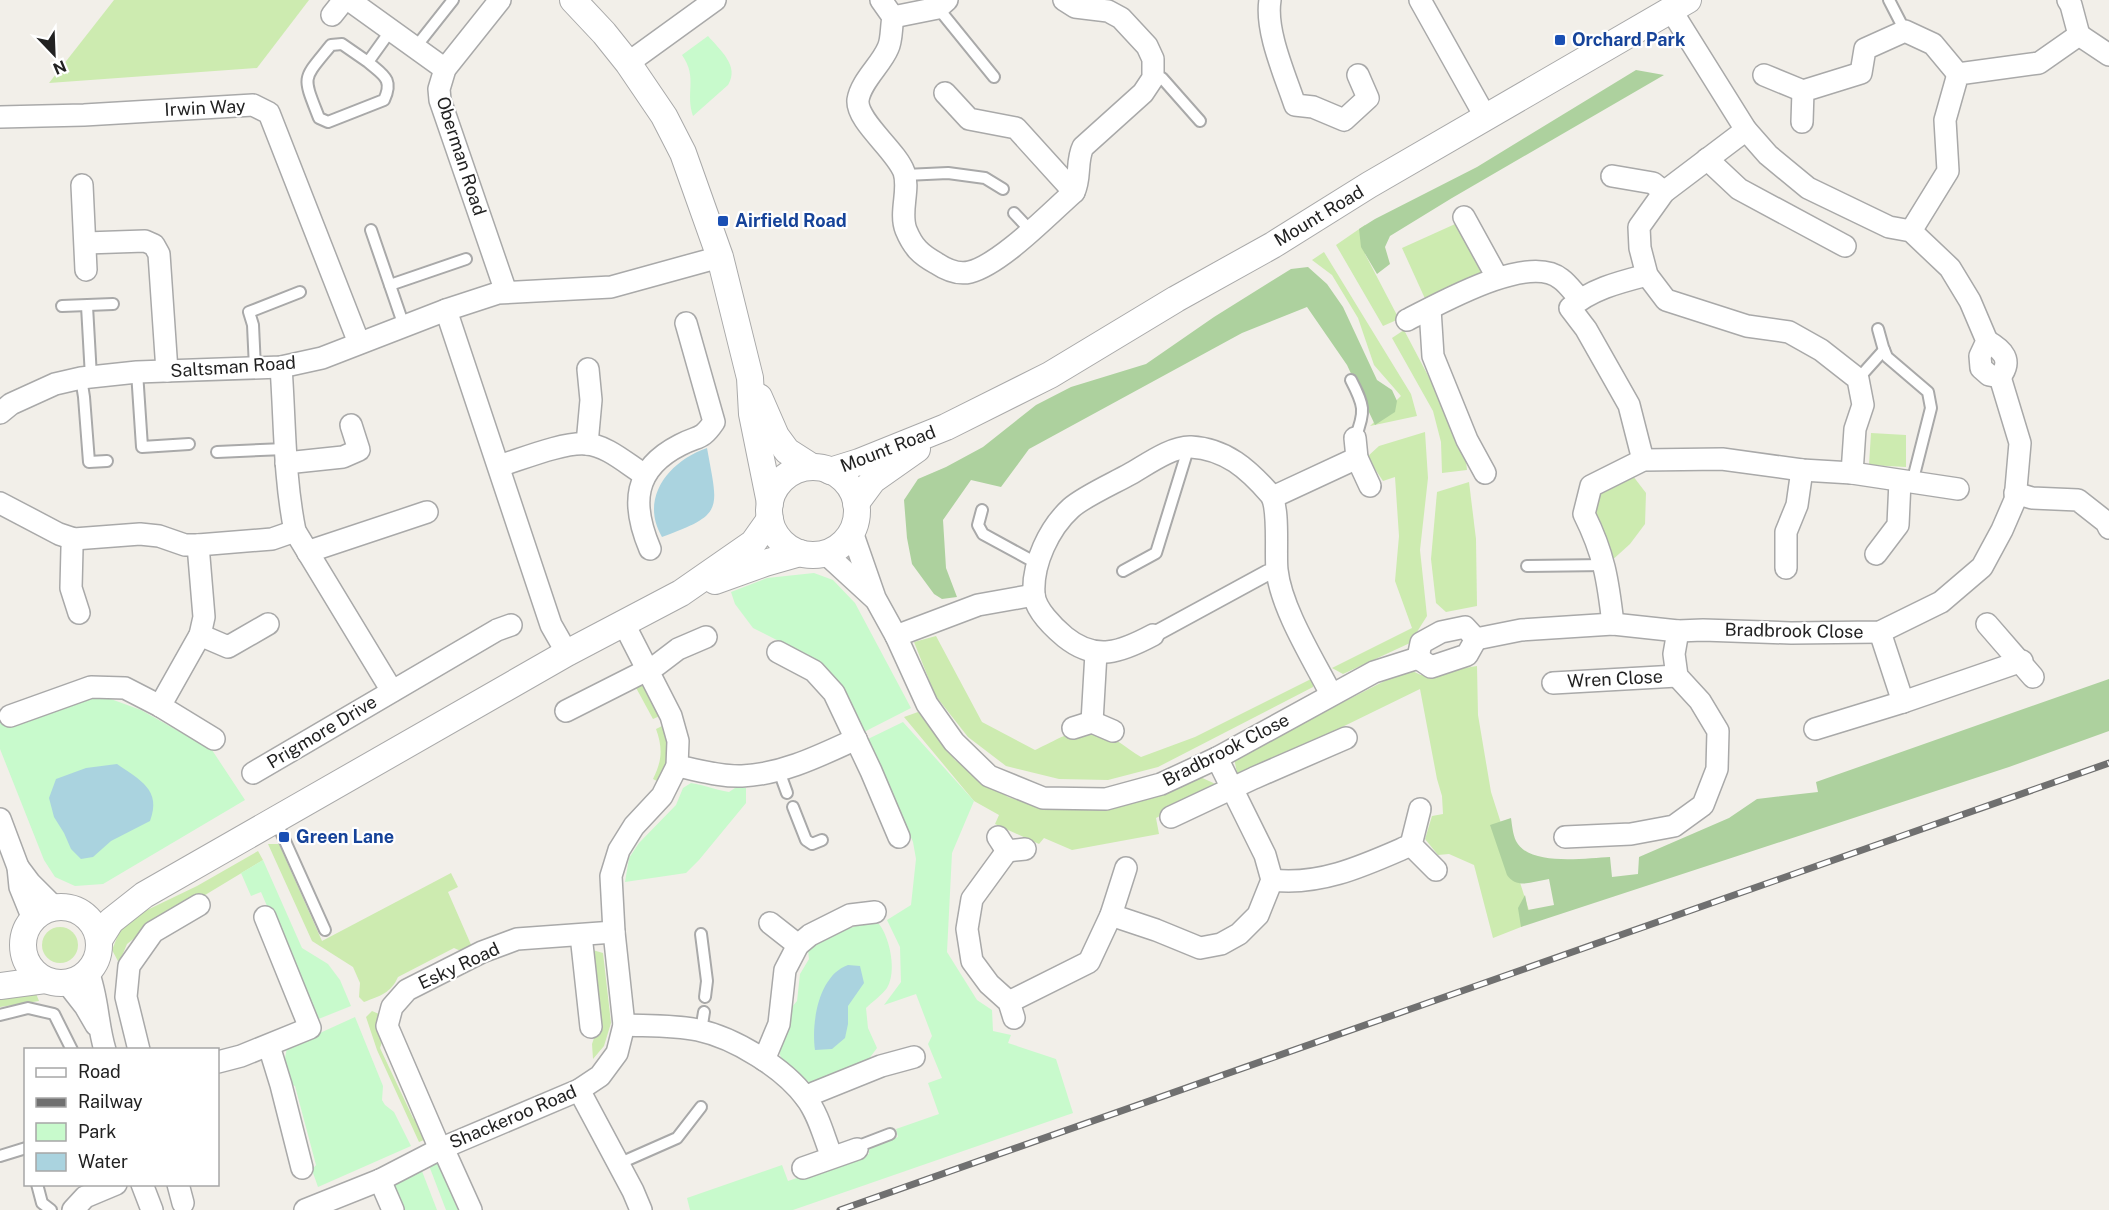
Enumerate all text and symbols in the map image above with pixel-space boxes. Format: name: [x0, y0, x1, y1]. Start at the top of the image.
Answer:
north arrow: [24, 24, 84, 84]
place label: Orchard Park: [1572, 29, 1686, 50]
marker: Orchard Park: [1553, 33, 1567, 47]
text: N: [50, 56, 69, 79]
street label: Oberman Road: [432, 94, 491, 218]
street label: Irwin Way: [164, 95, 246, 120]
street label: Mount Road: [1270, 181, 1367, 250]
place label: Airfield Road: [735, 210, 847, 231]
marker: Airfield Road: [716, 214, 730, 228]
street label: Saltsman Road: [170, 352, 296, 381]
street label: Mount Road: [837, 421, 939, 476]
street label: Bradbrook Close: [1724, 619, 1864, 642]
street label: Wren Close: [1567, 666, 1663, 691]
street label: Prigmore Drive: [263, 691, 380, 773]
street label: Bradbrook Close: [1159, 709, 1292, 790]
place label: Green Lane: [296, 826, 394, 847]
marker: Green Lane: [277, 830, 291, 844]
street label: Esky Road: [415, 938, 503, 993]
legend: [24, 1048, 219, 1186]
text: Road: [78, 1061, 121, 1082]
street label: Shackeroo Road: [446, 1080, 580, 1153]
text: Railway: [78, 1091, 143, 1112]
text: Park: [78, 1121, 116, 1142]
text: Water: [78, 1151, 128, 1172]

